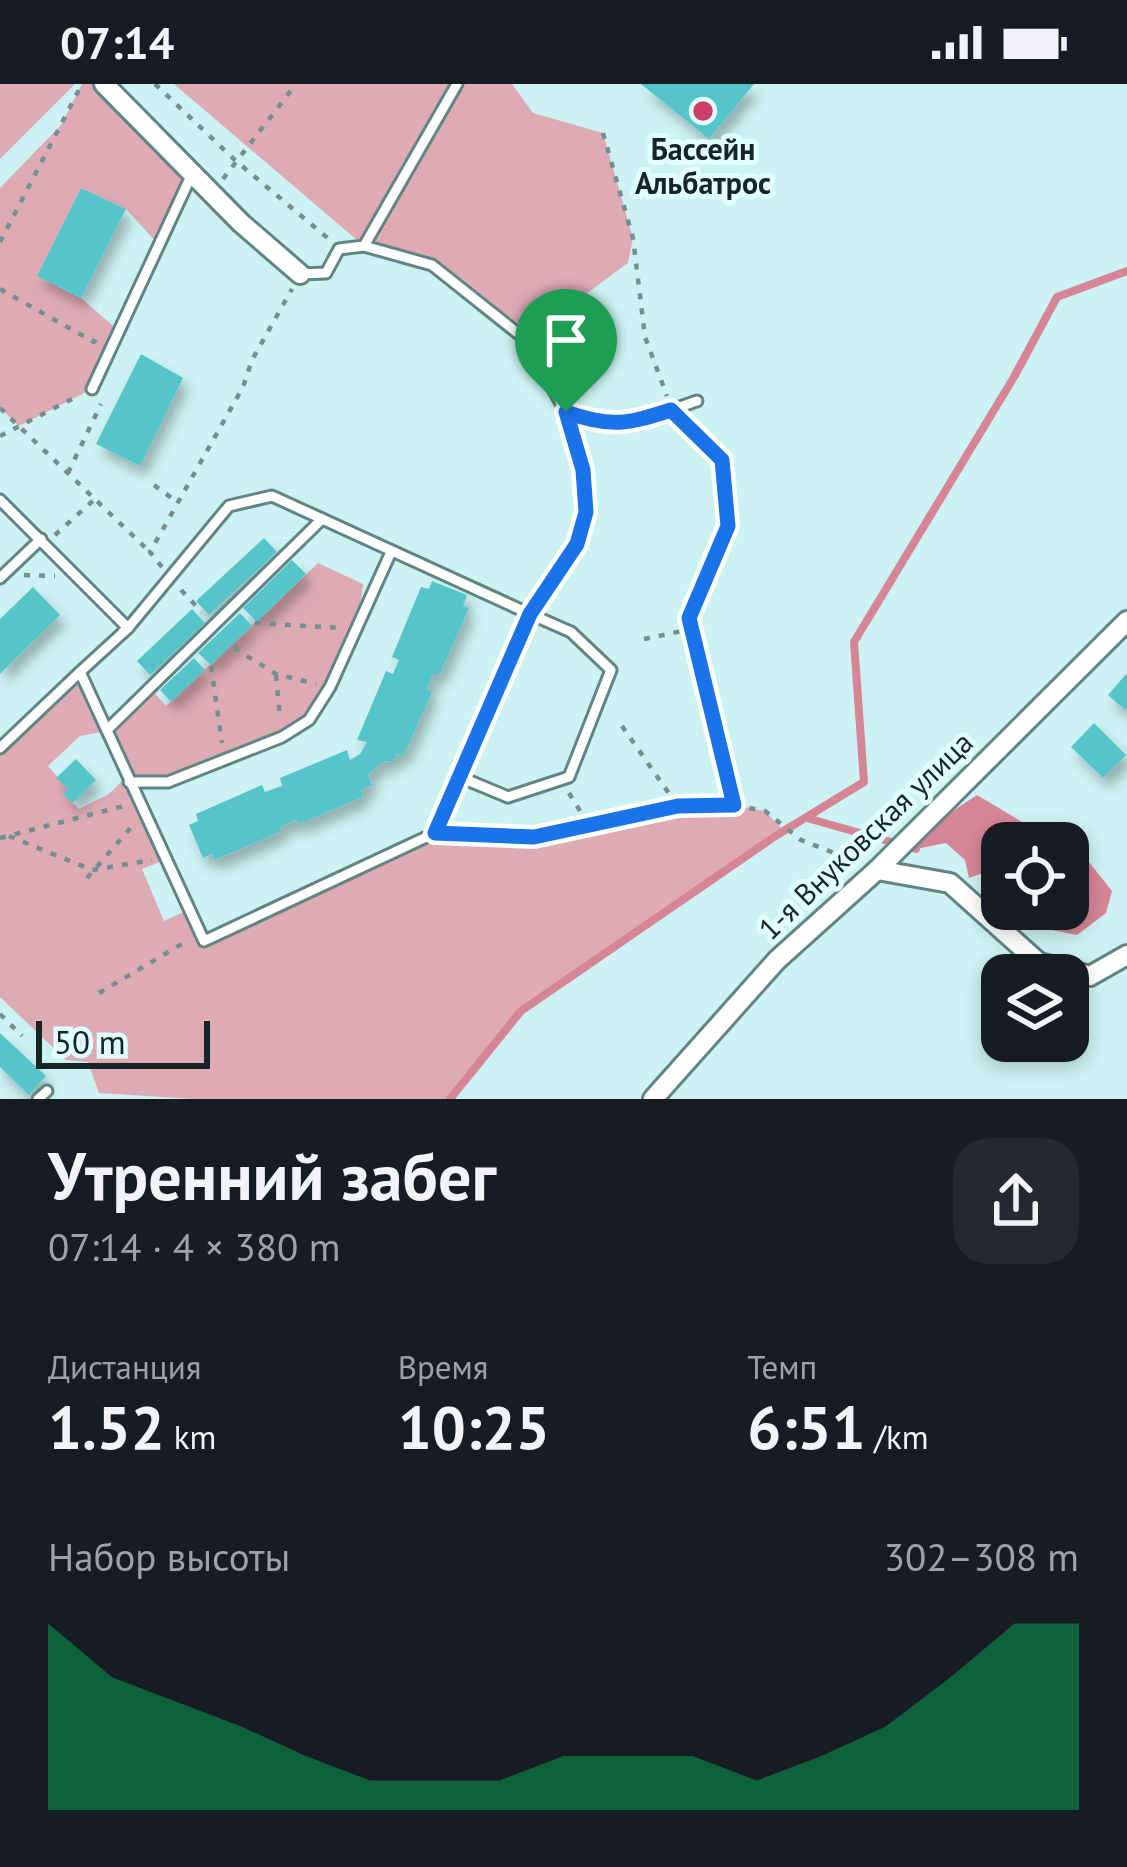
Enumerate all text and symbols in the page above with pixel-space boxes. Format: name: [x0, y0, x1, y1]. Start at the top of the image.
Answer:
text: 07:14: [60, 13, 174, 71]
marker: Бассейн Альбатрос: [690, 98, 716, 124]
place label: Бассейн Альбатрос: [635, 129, 771, 202]
pin: [515, 289, 617, 412]
icon: arrive: [533, 307, 599, 373]
street label: 1-я Внуковская улица: [749, 722, 981, 948]
map controls: [981, 822, 1089, 1062]
button: locate: [981, 822, 1089, 930]
button: layers: [981, 954, 1089, 1062]
scale bar: [36, 1015, 210, 1068]
text: 50 m: [54, 1020, 126, 1063]
text: Утренний забег: [48, 1133, 496, 1218]
button: share: [953, 1138, 1079, 1264]
text: 07:14 · 4 × 380 m: [48, 1221, 340, 1272]
text: Дистанция: [48, 1345, 202, 1388]
text: Время: [398, 1345, 489, 1388]
text: Темп: [747, 1345, 817, 1388]
text: 1.52: [48, 1388, 165, 1466]
text: 10:25: [398, 1388, 550, 1466]
text: 6:51: [747, 1388, 866, 1466]
text: km: [165, 1415, 216, 1458]
text: /km: [866, 1415, 929, 1458]
text: Набор высоты: [48, 1531, 290, 1582]
text: 302–308 m: [884, 1531, 1079, 1582]

